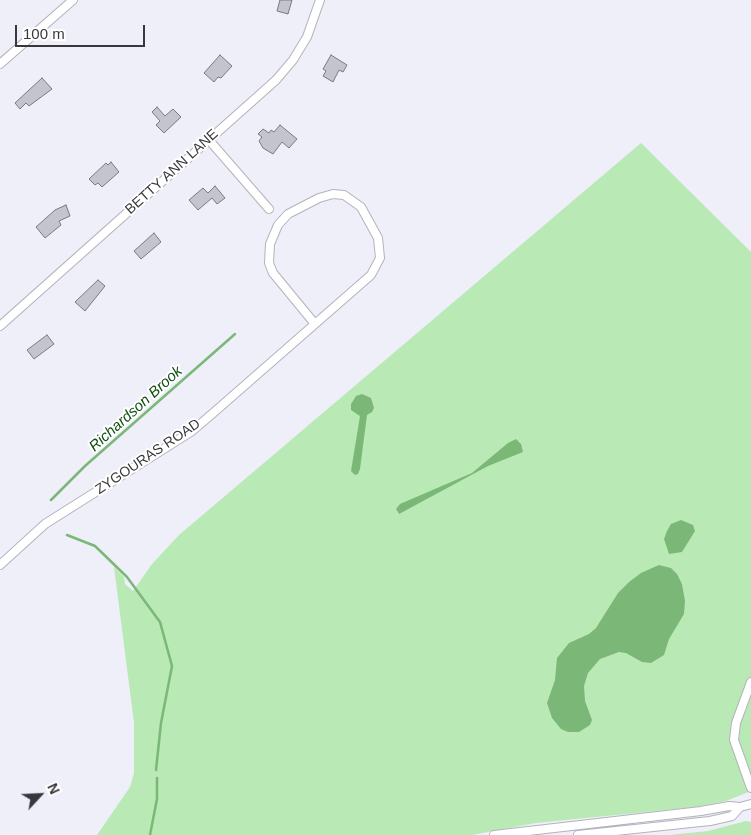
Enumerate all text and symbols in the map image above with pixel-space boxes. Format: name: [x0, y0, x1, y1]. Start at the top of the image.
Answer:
scale bar: [18, 15, 148, 47]
text: 100 m: [23, 25, 65, 42]
street label: BETTY ANN LANE: [122, 126, 222, 218]
water label: Richardson Brook: [86, 362, 186, 456]
street label: ZYGOURAS ROAD: [92, 416, 204, 498]
north arrow: [15, 770, 65, 820]
text: N: [44, 781, 63, 797]

